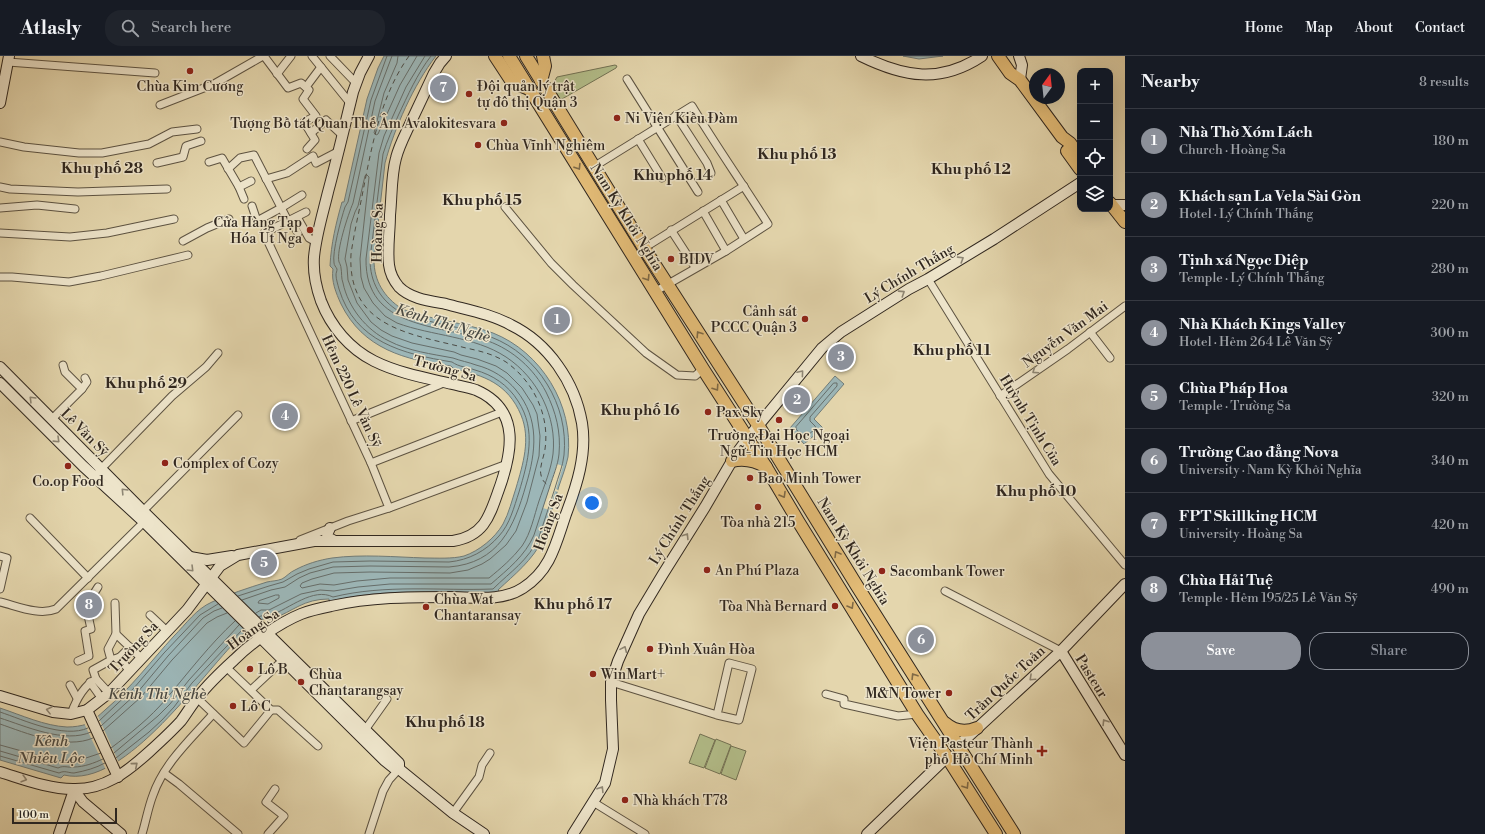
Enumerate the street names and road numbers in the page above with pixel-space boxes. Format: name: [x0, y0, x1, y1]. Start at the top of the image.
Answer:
street label: Nam Kỳ Khởi Nghĩa: [586, 160, 667, 275]
street label: Hoàng Sa: [368, 202, 388, 263]
street label: Lý Chính Thắng: [861, 240, 958, 308]
street label: Nguyễn Văn Mai: [1019, 297, 1112, 372]
street label: Hẻm 220 Lê Văn Sỹ: [317, 332, 385, 451]
street label: Trường Sa: [411, 352, 479, 386]
street label: Huỳnh Tịnh Của: [995, 372, 1066, 470]
street label: Lê Văn Sỹ: [56, 405, 112, 461]
street label: Lý Chính Thắng: [645, 472, 715, 568]
street label: Hoàng Sa: [530, 490, 568, 554]
street label: Nam Kỳ Khởi Nghĩa: [813, 494, 894, 609]
street label: Hoàng Sa: [224, 604, 284, 655]
street label: Trường Sa: [105, 617, 163, 678]
street label: Trần Quốc Toản: [962, 642, 1050, 725]
street label: Pasteur: [1071, 651, 1112, 702]

